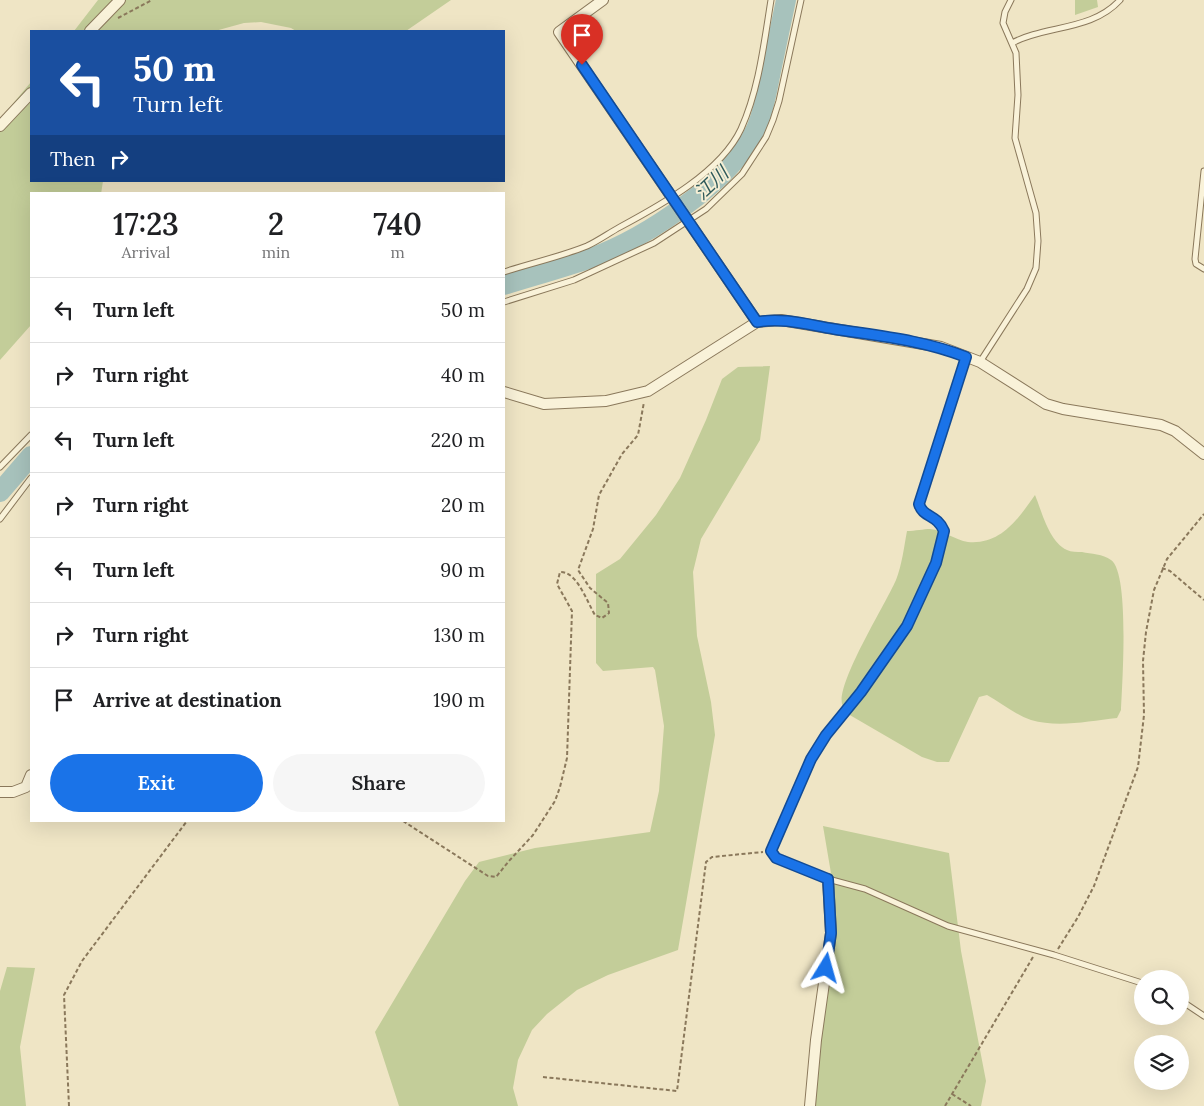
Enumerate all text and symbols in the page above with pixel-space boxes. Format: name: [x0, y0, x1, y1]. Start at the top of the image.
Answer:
pin: [561, 14, 603, 65]
icon: arrive: [568, 21, 596, 49]
text: 50 m: [133, 46, 216, 91]
icon: left: [50, 50, 115, 115]
text: Turn left: [133, 90, 223, 118]
icon: right: [105, 145, 133, 173]
text: Then: [50, 147, 95, 171]
water label: 江川: [689, 160, 735, 205]
text: 17:23: [113, 205, 179, 243]
text: 2: [268, 205, 284, 243]
text: 740: [373, 205, 422, 243]
text: Arrival: [121, 242, 170, 262]
text: min: [262, 242, 290, 262]
text: m: [390, 242, 405, 262]
icon: left: [50, 296, 78, 324]
text: Turn left: [93, 298, 174, 322]
text: 50 m: [441, 298, 485, 322]
icon: right: [50, 361, 78, 389]
text: Turn right: [93, 363, 189, 387]
text: 40 m: [441, 363, 485, 387]
icon: left: [50, 426, 78, 454]
text: Turn left: [93, 428, 174, 452]
text: 220 m: [431, 428, 485, 452]
icon: right: [50, 491, 78, 519]
text: Turn right: [93, 493, 189, 517]
text: 20 m: [441, 493, 485, 517]
icon: left: [50, 556, 78, 584]
text: Turn left: [93, 558, 174, 582]
text: 90 m: [440, 558, 485, 582]
icon: right: [50, 621, 78, 649]
text: Turn right: [93, 623, 189, 647]
text: 130 m: [434, 623, 485, 647]
icon: arrive: [50, 686, 78, 714]
text: Arrive at destination: [93, 688, 282, 712]
text: 190 m: [433, 688, 485, 712]
button: Exit: [50, 754, 263, 812]
button: Share: [273, 754, 485, 812]
position arrow: [799, 941, 851, 993]
map controls: [1134, 970, 1189, 1090]
button: search: [1134, 970, 1189, 1025]
button: layers: [1134, 1035, 1189, 1090]

